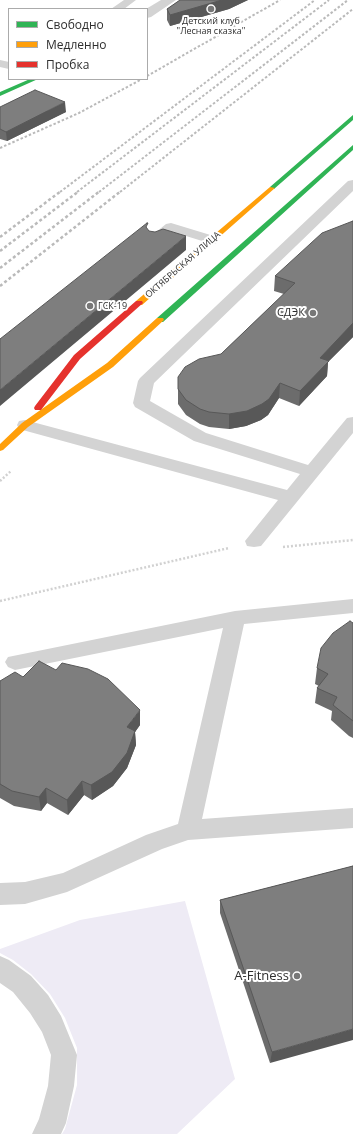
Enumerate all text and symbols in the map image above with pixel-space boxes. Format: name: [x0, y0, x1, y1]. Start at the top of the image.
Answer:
marker: Детский клуб "Лесная сказка": [206, 4, 216, 14]
legend: [8, 8, 148, 80]
text: Свободно: [46, 16, 104, 33]
place label: Детский клуб "Лесная сказка": [177, 16, 245, 37]
text: Медленно: [46, 36, 106, 53]
text: Пробка: [46, 56, 89, 73]
street label: ОКТЯБРЬСКАЯ УЛИЦА: [143, 230, 223, 300]
marker: ГСК-19: [85, 301, 95, 311]
place label: ГСК-19: [98, 301, 127, 311]
place label: СДЭК: [277, 306, 305, 320]
marker: СДЭК: [308, 308, 318, 318]
place label: A-Fitness: [234, 968, 289, 984]
marker: A-Fitness: [292, 971, 302, 981]

